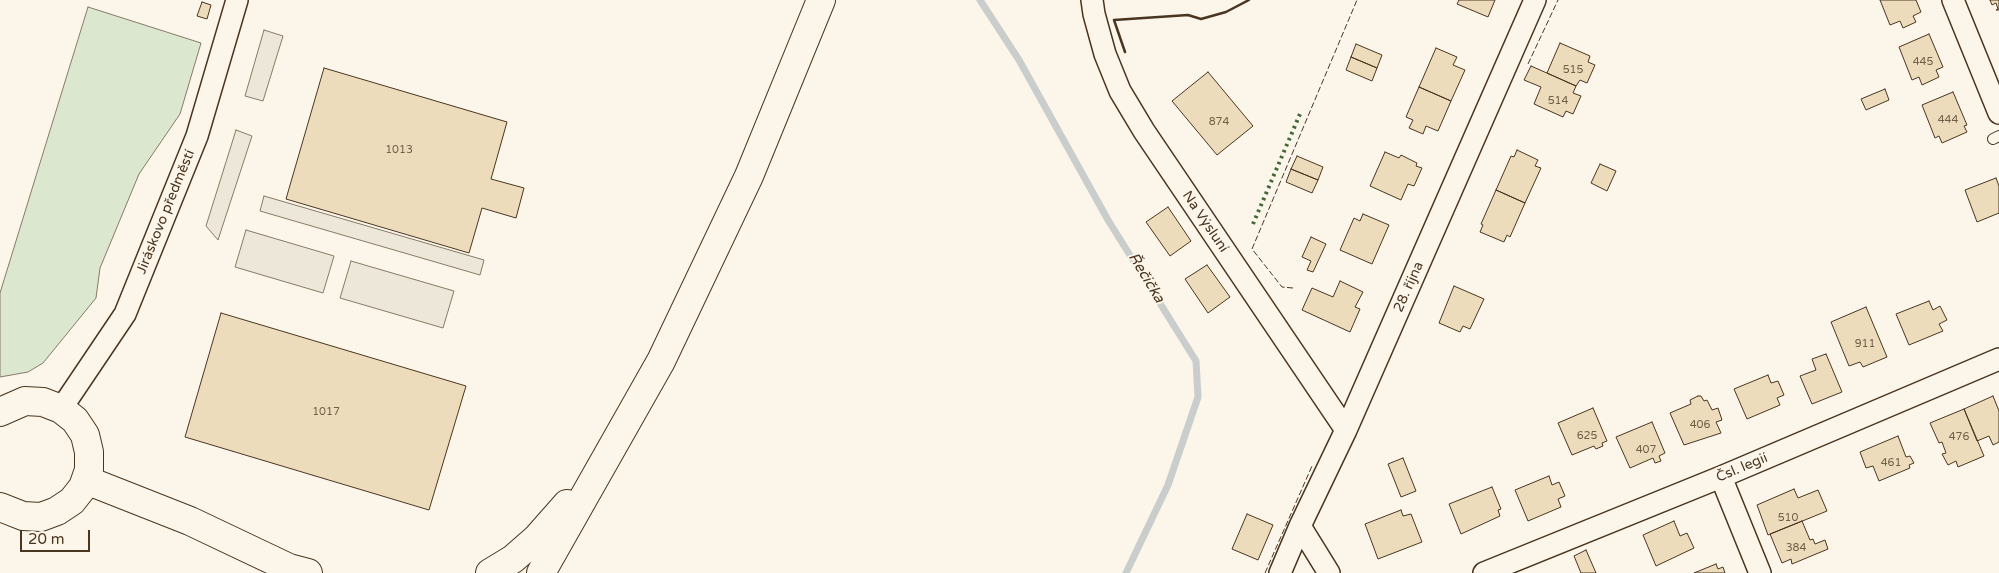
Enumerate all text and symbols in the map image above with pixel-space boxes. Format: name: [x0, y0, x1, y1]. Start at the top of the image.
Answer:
house number: 445: [1913, 55, 1933, 69]
house number: 515: [1563, 63, 1583, 77]
house number: 514: [1548, 94, 1568, 108]
house number: 444: [1938, 113, 1958, 127]
house number: 874: [1209, 115, 1229, 129]
house number: 1013: [385, 143, 413, 157]
street label: Jiráskovo předměstí: [133, 147, 199, 277]
street label: Na Výsluní: [1178, 188, 1232, 256]
water label: Řečička: [1124, 250, 1168, 306]
street label: 28. října: [1390, 259, 1428, 315]
house number: 911: [1855, 337, 1875, 351]
house number: 1017: [312, 405, 340, 419]
house number: 406: [1690, 418, 1710, 432]
house number: 625: [1577, 429, 1597, 443]
house number: 476: [1949, 430, 1969, 444]
house number: 407: [1636, 443, 1656, 457]
street label: Čsl. legií: [1714, 450, 1770, 486]
house number: 461: [1881, 456, 1901, 470]
house number: 510: [1778, 511, 1798, 525]
scale bar: [22, 520, 92, 552]
text: 20 m: [28, 530, 65, 548]
house number: 384: [1786, 541, 1806, 555]

